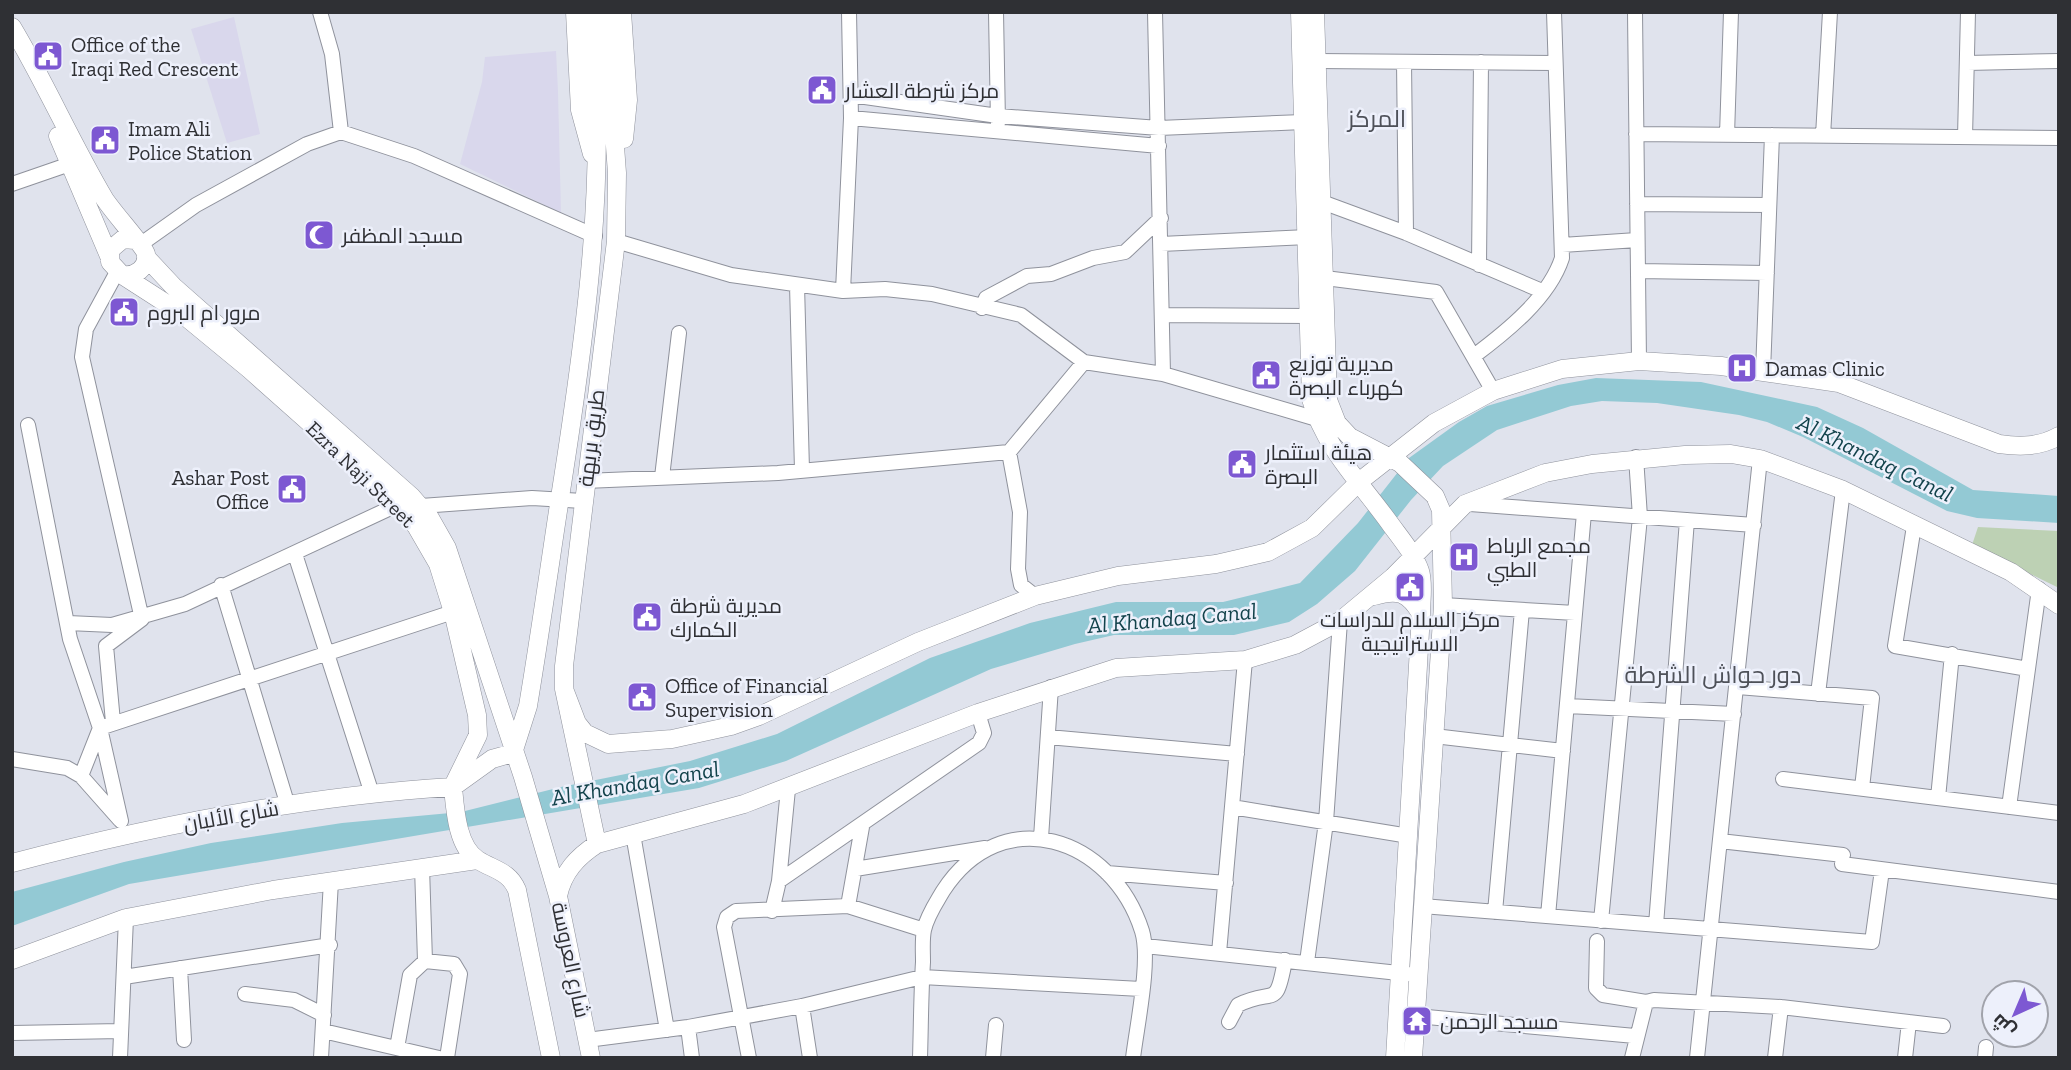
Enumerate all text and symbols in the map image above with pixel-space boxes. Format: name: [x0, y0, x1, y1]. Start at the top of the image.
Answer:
place label: Office of the Iraqi Red Crescent: [71, 32, 239, 81]
public building icon: Office of the Iraqi Red Crescent: [31, 39, 65, 73]
public building icon: مركز شرطة العشار: [805, 73, 839, 107]
place label: مركز شرطة العشار: [844, 78, 999, 103]
district label: المركز: [1346, 104, 1406, 133]
place label: Imam Ali Police Station: [128, 116, 252, 165]
public building icon: Imam Ali Police Station: [88, 123, 122, 157]
mosque icon: مسجد المظفر: [302, 218, 336, 252]
place label: مسجد المظفر: [341, 223, 463, 248]
public building icon: مرور ام البروم: [107, 295, 141, 329]
place label: مرور ام البروم: [147, 300, 261, 327]
place label: مديرية توزيع كهرباء البصرة: [1289, 351, 1404, 401]
hospital icon: Damas Clinic: [1725, 351, 1759, 385]
place label: Damas Clinic: [1765, 356, 1885, 381]
public building icon: مديرية توزيع كهرباء البصرة: [1249, 358, 1283, 392]
street label: طريق بريهة: [573, 388, 610, 488]
water label: Al Khandaq Canal: [1792, 408, 1957, 508]
street label: Ezra Naji Street: [300, 416, 421, 533]
place label: هيئة استثمار البصرة: [1264, 440, 1372, 489]
public building icon: هيئة استثمار البصرة: [1225, 447, 1259, 481]
place label: Ashar Post Office: [172, 465, 269, 514]
public building icon: Ashar Post Office: [275, 472, 309, 506]
place label: مجمع الرباط الطبي: [1487, 533, 1591, 586]
hospital icon: مجمع الرباط الطبي: [1447, 540, 1481, 574]
public building icon: مركز السلام للدراسات الاستراتيجية: [1393, 570, 1427, 604]
place label: مديرية شرطة الكمارك: [670, 593, 782, 642]
water label: Al Khandaq Canal: [1085, 597, 1258, 639]
public building icon: مديرية شرطة الكمارك: [630, 600, 664, 634]
place label: مركز السلام للدراسات الاستراتيجية: [1320, 607, 1500, 656]
district label: دور حواش الشرطة: [1625, 660, 1801, 689]
place label: Office of Financial Supervision: [665, 673, 829, 722]
public building icon: Office of Financial Supervision: [625, 680, 659, 714]
water label: Al Khandaq Canal: [548, 754, 721, 812]
street label: شارع الألبان: [181, 795, 281, 839]
street label: شارع العروسة: [545, 900, 595, 1020]
north arrow: [1980, 979, 2050, 1049]
temple icon: مسجد الرحمن: [1400, 1004, 1434, 1038]
place label: مسجد الرحمن: [1440, 1009, 1558, 1035]
text: ش: [1987, 1009, 2020, 1043]

